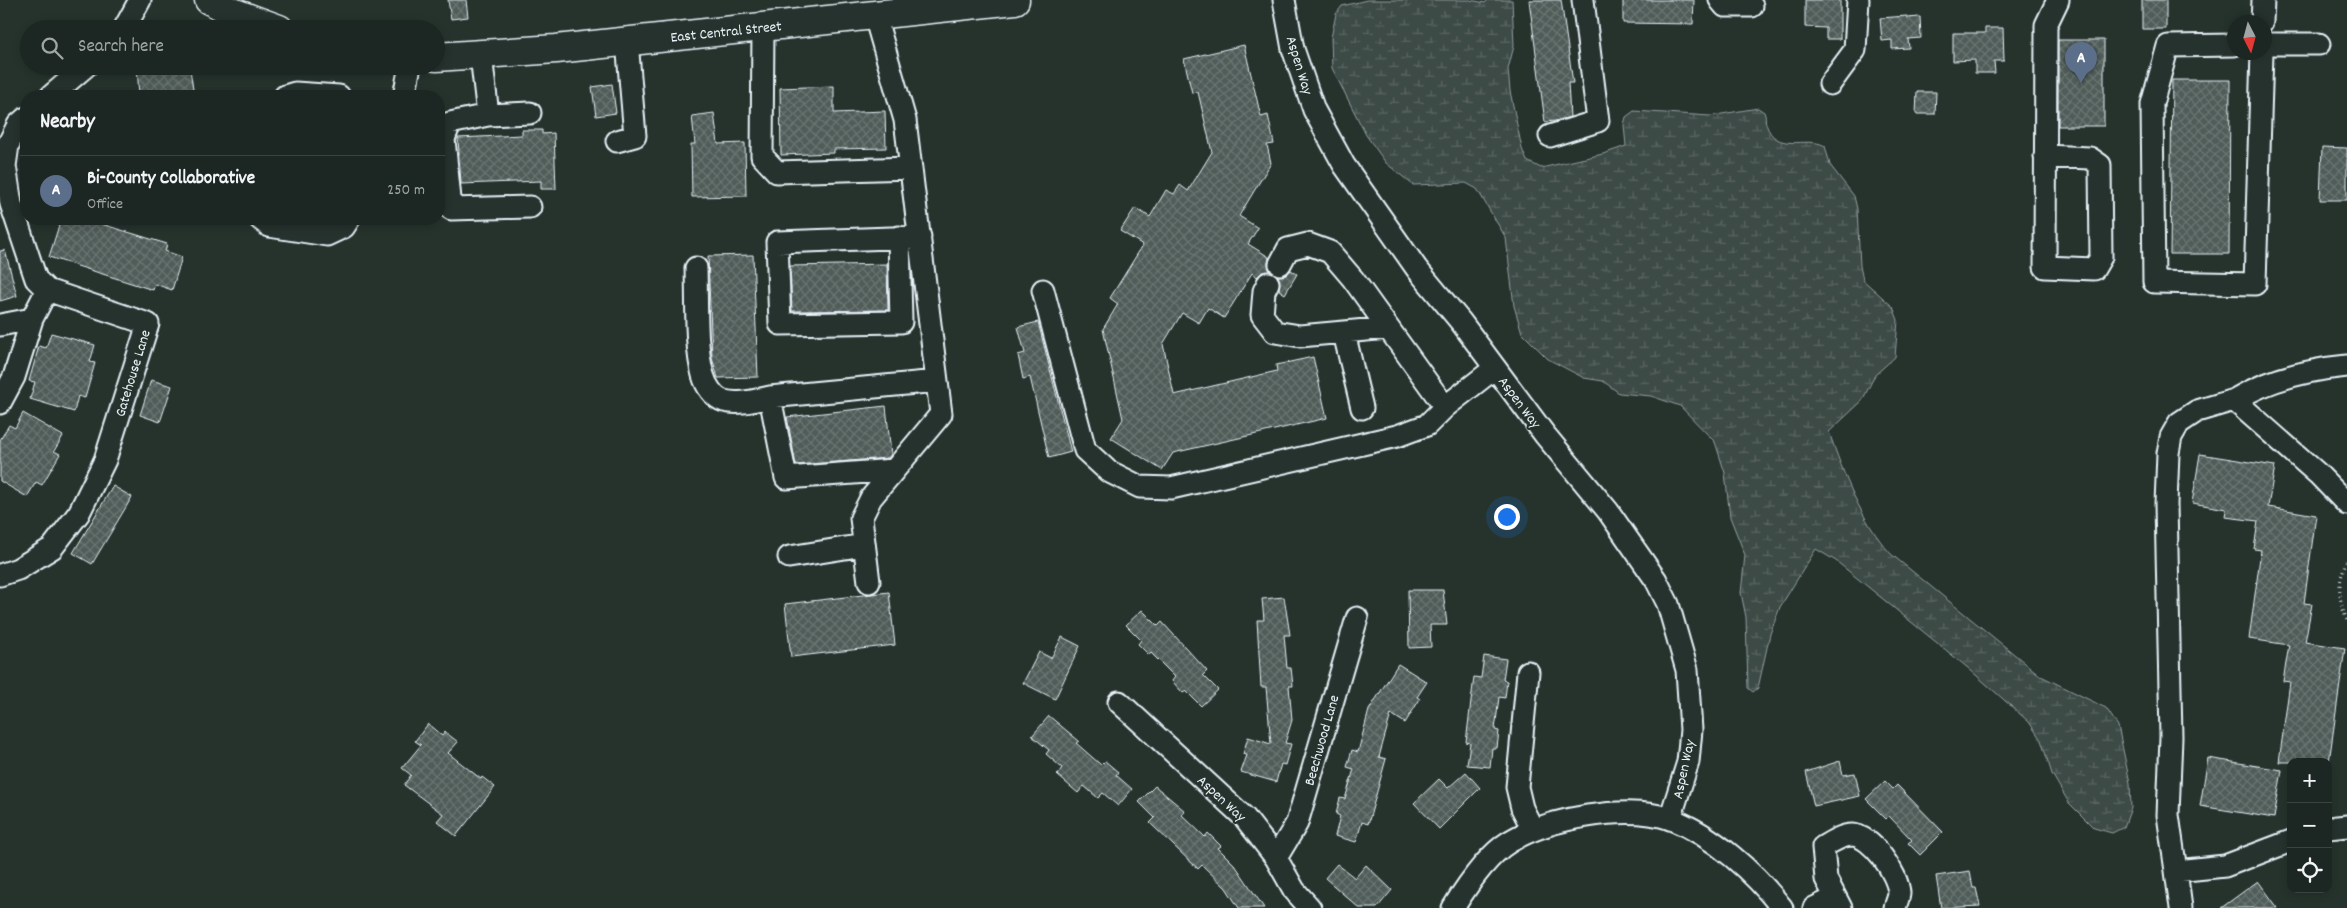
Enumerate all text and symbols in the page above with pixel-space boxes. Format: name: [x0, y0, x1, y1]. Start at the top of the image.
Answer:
north arrow: [2227, 15, 2272, 60]
street label: East Central Street: [670, 16, 783, 50]
search box: [20, 20, 445, 75]
icon: search: [38, 34, 66, 62]
text: Search here: [78, 34, 164, 61]
street label: Aspen Way: [1279, 34, 1318, 98]
pin: A: [2065, 42, 2097, 83]
text: Nearby: [40, 108, 95, 138]
text: Bi-County Collaborative: [87, 166, 255, 193]
text: A: [52, 179, 60, 202]
text: 250 m: [387, 179, 425, 202]
text: Office: [87, 193, 123, 216]
street label: Gatehouse Lane: [110, 327, 158, 420]
street label: Aspen Way: [1492, 373, 1546, 435]
your location: [1494, 504, 1520, 530]
street label: Beechwood Lane: [1299, 692, 1346, 788]
street label: Aspen Way: [1668, 737, 1702, 801]
map controls: [2287, 758, 2332, 893]
button: +: [2287, 758, 2332, 803]
street label: Aspen Way: [1191, 771, 1251, 829]
button: −: [2287, 803, 2332, 848]
button: locate: [2287, 848, 2332, 893]

